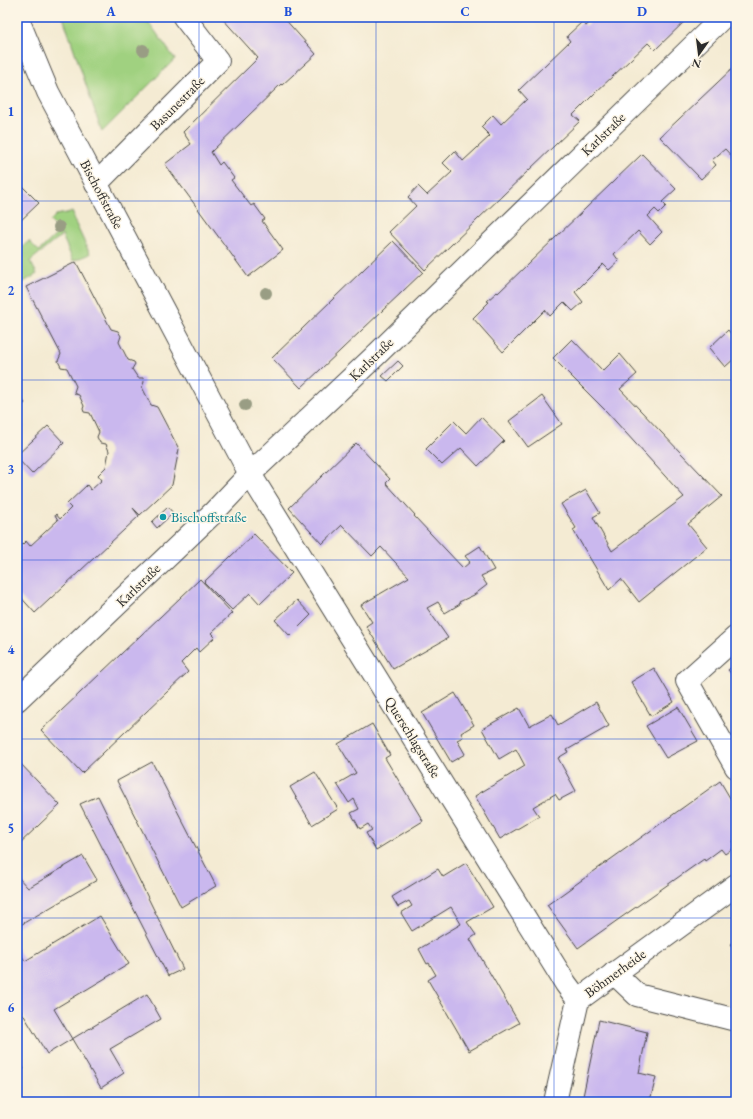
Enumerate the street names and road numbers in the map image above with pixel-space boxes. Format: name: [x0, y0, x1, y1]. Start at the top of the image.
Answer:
street label: Basunestraße: [146, 71, 209, 134]
street label: Karlstraße: [577, 108, 629, 160]
street label: Bischoffstraße: [76, 156, 128, 232]
street label: Karlstraße: [345, 333, 397, 385]
street label: Karlstraße: [112, 559, 164, 611]
street label: Querschlagstraße: [381, 693, 445, 781]
street label: Böhmerheide: [581, 944, 650, 1001]

